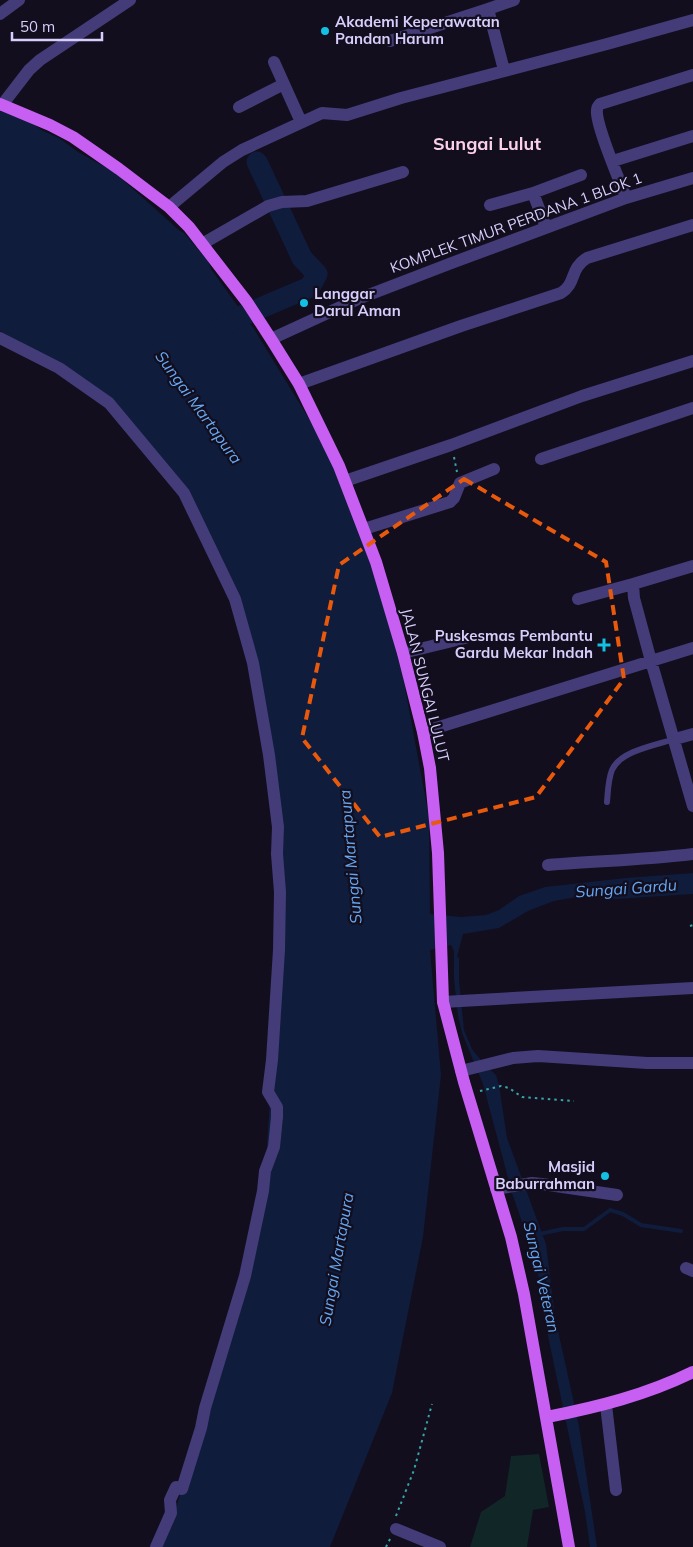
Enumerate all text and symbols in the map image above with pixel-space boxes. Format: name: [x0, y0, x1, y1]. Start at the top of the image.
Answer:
scale bar: [12, 10, 102, 42]
place label: Akademi Keperawatan Pandan Harum: [335, 12, 500, 48]
text: 50 m: [20, 17, 55, 36]
marker: Akademi Keperawatan Pandan Harum: [319, 25, 331, 37]
district label: Sungai Lulut: [433, 132, 541, 155]
street label: KOMPLEK TIMUR PERDANA 1 BLOK 1: [387, 168, 644, 277]
place label: Langgar Darul Aman: [314, 284, 401, 320]
marker: Langgar Darul Aman: [298, 297, 310, 309]
water label: Sungai Martapura: [151, 347, 247, 468]
street label: JALAN SUNGAI LULUT: [397, 606, 454, 764]
place label: Puskesmas Pembantu Gardu Mekar Indah: [435, 626, 593, 662]
marker: Puskesmas Pembantu Gardu Mekar Indah: [597, 638, 611, 652]
water label: Sungai Martapura: [334, 789, 366, 925]
water label: Sungai Gardu: [575, 874, 677, 902]
place label: Masjid Baburrahman: [495, 1157, 595, 1193]
marker: Masjid Baburrahman: [599, 1170, 611, 1182]
water label: Sungai Martapura: [314, 1191, 358, 1327]
water label: Sungai Veteran: [519, 1219, 565, 1335]

